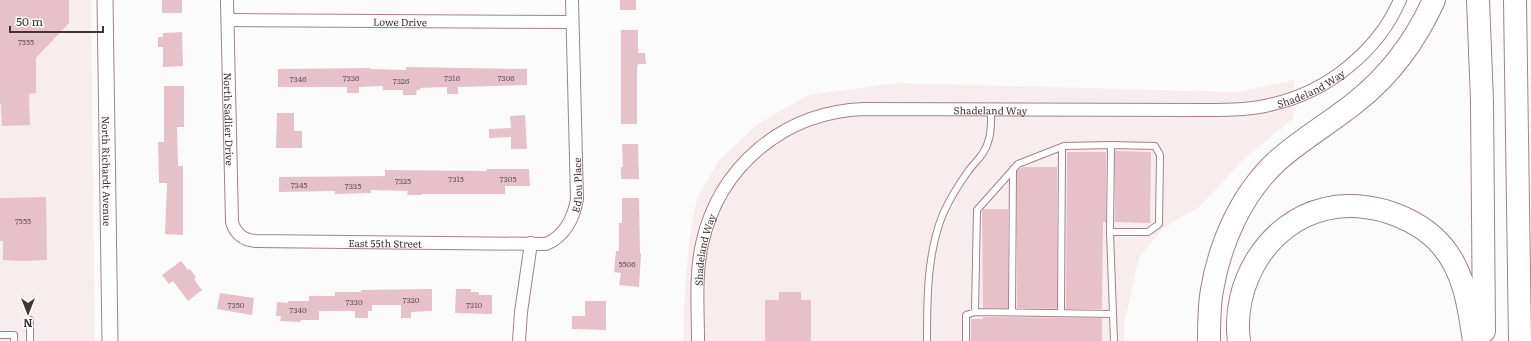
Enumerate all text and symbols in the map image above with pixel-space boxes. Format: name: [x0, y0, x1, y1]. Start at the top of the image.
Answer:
scale bar: [10, 8, 103, 34]
text: 50 m: [16, 12, 43, 30]
street label: Lowe Drive: [373, 13, 427, 29]
house number: 7555: [18, 36, 34, 47]
street label: Shadeland Way: [1275, 65, 1347, 110]
street label: North Sadlier Drive: [221, 72, 238, 166]
house number: 7336: [343, 72, 360, 83]
house number: 7316: [444, 72, 461, 83]
house number: 7306: [497, 72, 515, 83]
house number: 7346: [290, 73, 307, 84]
house number: 7326: [393, 75, 410, 86]
street label: Shadeland Way: [953, 102, 1027, 117]
street label: North Richardt Avenue: [99, 116, 116, 226]
street label: Edlou Place: [567, 157, 585, 214]
house number: 7315: [448, 173, 464, 184]
house number: 7305: [500, 173, 517, 184]
house number: 7325: [395, 175, 411, 186]
house number: 7345: [291, 179, 307, 190]
house number: 7335: [345, 180, 361, 191]
street label: Shadeland Way: [690, 211, 718, 286]
house number: 7555: [15, 215, 31, 226]
street label: East 55th Street: [348, 234, 422, 250]
house number: 5506: [618, 258, 636, 269]
north arrow: [8, 293, 48, 333]
house number: 7320: [403, 294, 420, 305]
house number: 7330: [345, 296, 363, 307]
house number: 7350: [228, 299, 245, 310]
house number: 7310: [466, 299, 482, 310]
house number: 7340: [289, 304, 307, 315]
text: N: [23, 316, 33, 332]

